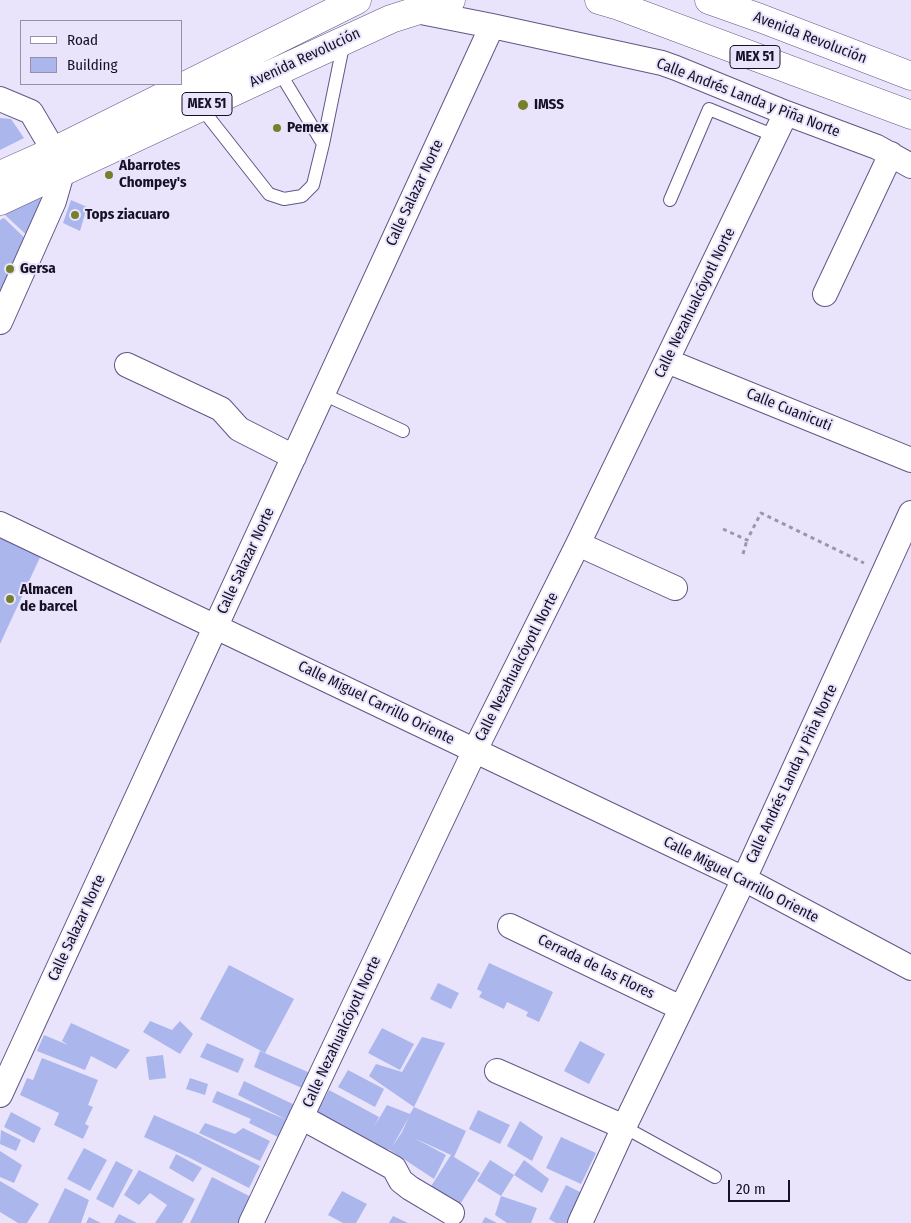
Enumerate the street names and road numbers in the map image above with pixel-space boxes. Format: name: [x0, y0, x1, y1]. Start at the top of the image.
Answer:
street label: Avenida Revolución: [751, 8, 869, 68]
street label: Avenida Revolución: [247, 24, 363, 92]
road number: MEX 51: [730, 46, 780, 68]
street label: Calle Andrés Landa y Piña Norte: [654, 55, 842, 141]
road number: MEX 51: [182, 92, 232, 116]
street label: Calle Salazar Norte: [382, 137, 448, 249]
street label: Calle Nezahualcóyotl Norte: [651, 225, 739, 381]
street label: Calle Cuanicuti: [744, 385, 834, 435]
street label: Calle Salazar Norte: [213, 505, 279, 617]
street label: Calle Nezahualcóyotl Norte: [472, 589, 562, 745]
street label: Calle Miguel Carrillo Oriente: [295, 657, 457, 749]
street label: Calle Andrés Landa y Piña Norte: [743, 682, 841, 866]
street label: Calle Miguel Carrillo Oriente: [660, 833, 822, 927]
street label: Calle Salazar Norte: [44, 872, 110, 984]
street label: Cerrada de las Flores: [535, 931, 657, 1003]
street label: Calle Nezahualcóyotl Norte: [299, 954, 385, 1110]

